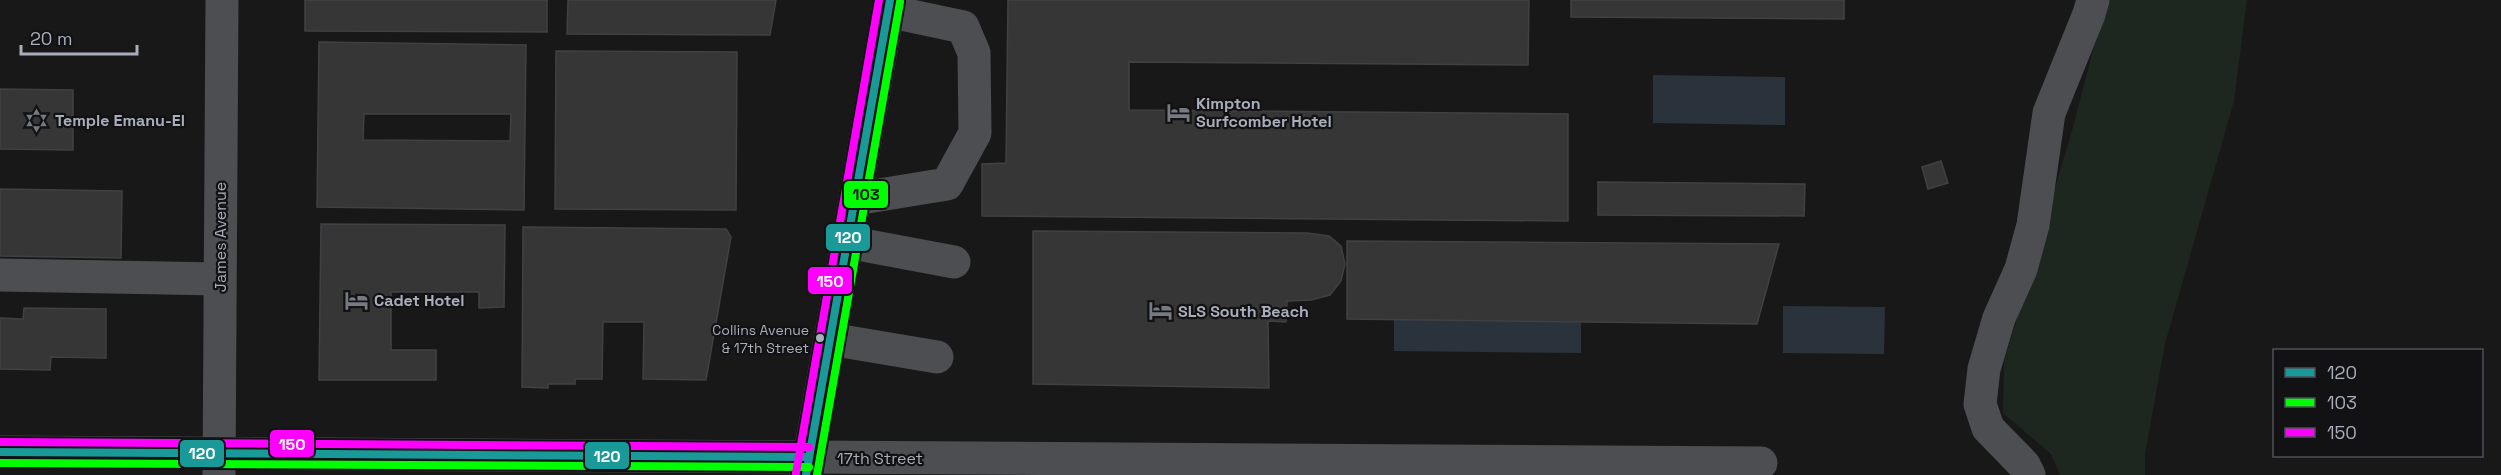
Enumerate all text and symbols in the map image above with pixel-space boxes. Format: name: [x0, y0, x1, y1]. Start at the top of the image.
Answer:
scale bar: [21, 18, 136, 56]
text: 20 m: [30, 27, 73, 50]
place label: Kimpton Surfcomber Hotel: [1196, 93, 1332, 132]
hotel icon: Kimpton Surfcomber Hotel: [1165, 99, 1191, 125]
synagogue icon: Temple Emanu-El: [24, 107, 50, 133]
place label: Temple Emanu-El: [55, 110, 185, 131]
line badge: 103: [843, 180, 889, 209]
street label: James Avenue: [210, 182, 231, 292]
text: 103: [852, 184, 880, 205]
line badge: 120: [825, 223, 871, 252]
text: 120: [834, 227, 862, 248]
line badge: 150: [807, 266, 853, 295]
text: 150: [816, 271, 844, 292]
hotel icon: Cadet Hotel: [343, 287, 369, 313]
place label: Cadet Hotel: [374, 290, 464, 311]
hotel icon: SLS South Beach: [1147, 298, 1173, 324]
place label: SLS South Beach: [1178, 301, 1309, 322]
place label: Collins Avenue & 17th Street: [712, 321, 809, 357]
marker: Collins Avenue & 17th Street: [814, 332, 826, 344]
legend: [2273, 349, 2483, 457]
text: 120: [2327, 361, 2357, 384]
text: 103: [2327, 391, 2357, 414]
text: 150: [2327, 421, 2357, 444]
line badge: 150: [269, 429, 315, 458]
text: 150: [278, 434, 306, 455]
line badge: 120: [179, 439, 225, 468]
line badge: 120: [584, 441, 630, 470]
text: 120: [188, 443, 216, 464]
text: 120: [593, 446, 621, 467]
street label: 17th Street: [837, 448, 923, 469]

